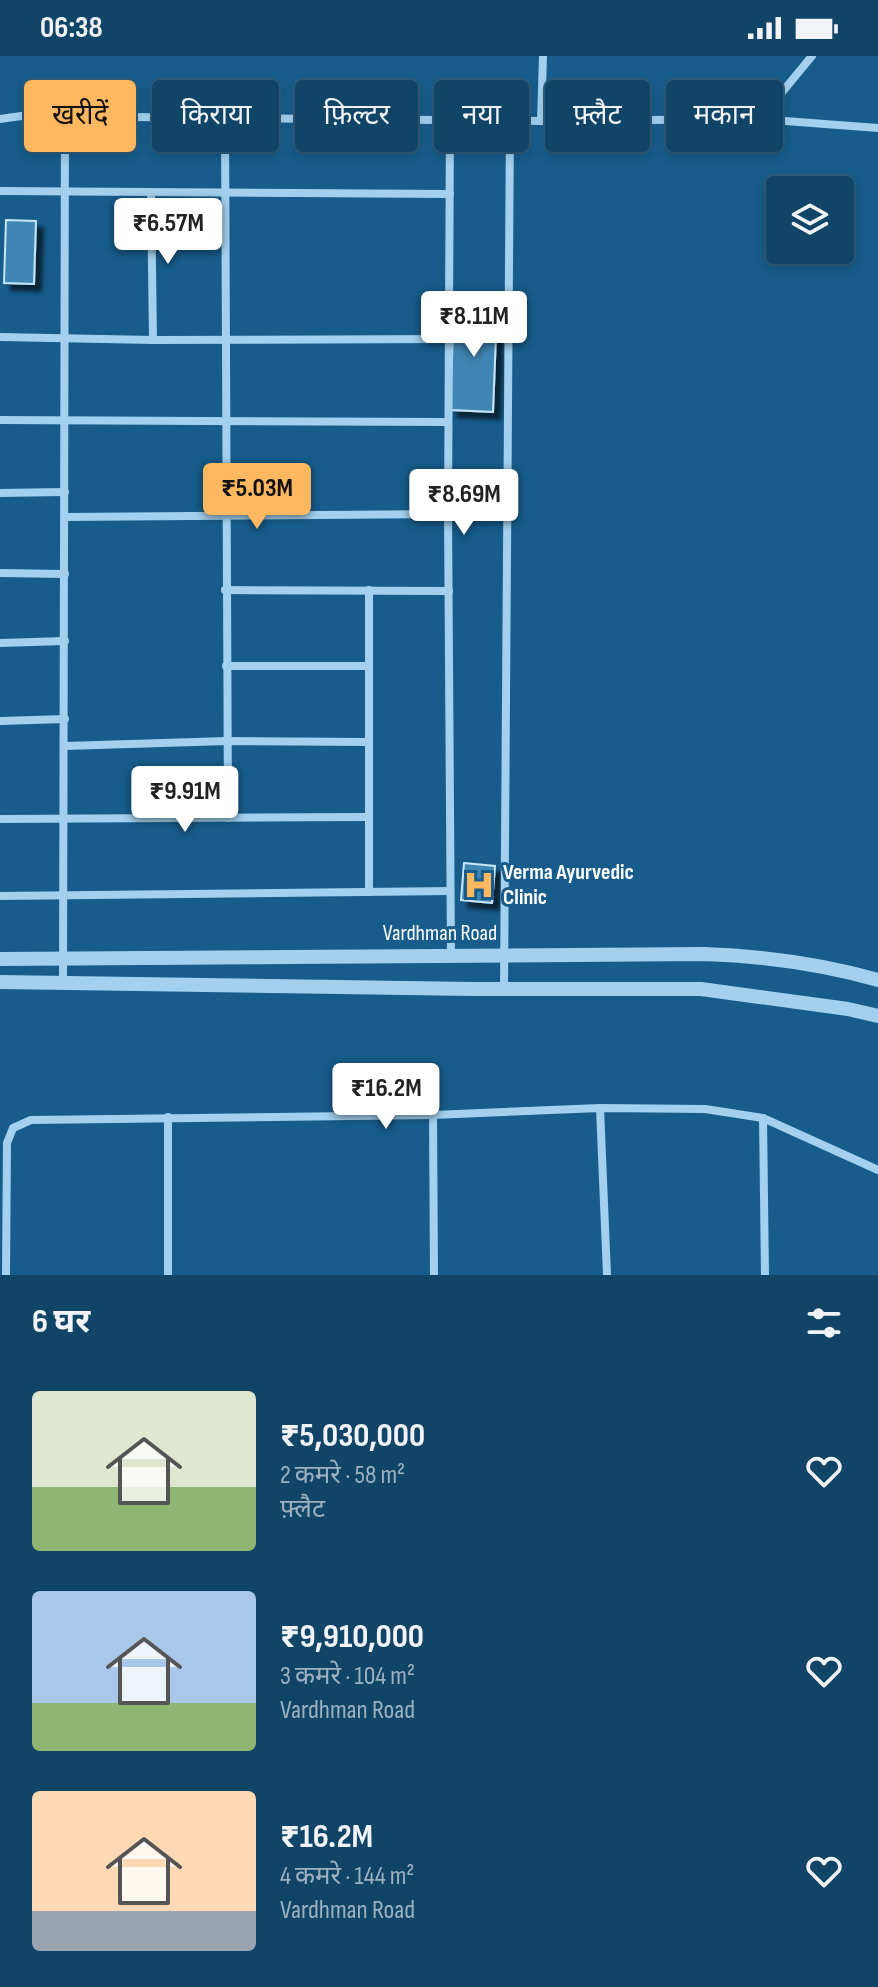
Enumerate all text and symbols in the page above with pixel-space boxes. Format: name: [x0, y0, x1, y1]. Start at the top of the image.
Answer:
text: 06:38: [40, 10, 103, 46]
chip: खरीदें: [24, 80, 136, 152]
chip: किराया: [152, 80, 279, 152]
chip: फ़िल्टर: [295, 80, 418, 152]
chip: नया: [434, 80, 529, 152]
chip: फ़्लैट: [545, 80, 650, 152]
chip: मकान: [666, 80, 783, 152]
map controls: [766, 176, 854, 264]
button: layers: [766, 176, 854, 264]
pin: ₹6.57M: [103, 198, 233, 266]
text: ₹6.57M: [132, 208, 204, 239]
pin: ₹8.11M: [409, 291, 539, 359]
text: ₹8.11M: [439, 301, 509, 332]
pin: ₹5.03M: [192, 463, 322, 531]
pin: ₹8.69M: [399, 469, 529, 537]
text: ₹5.03M: [221, 473, 293, 504]
text: ₹8.69M: [427, 479, 501, 510]
pin: ₹9.91M: [120, 766, 250, 834]
text: ₹9.91M: [149, 776, 221, 807]
place label: Verma Ayurvedic Clinic: [503, 859, 634, 911]
hospital icon: Verma Ayurvedic Clinic: [462, 868, 496, 902]
street label: Vardhman Road: [383, 920, 497, 947]
pin: ₹16.2M: [321, 1063, 451, 1131]
text: ₹16.2M: [350, 1073, 422, 1104]
text: 6 घर: [32, 1301, 90, 1342]
icon: filters: [802, 1301, 846, 1345]
text: ₹5,030,000: [280, 1415, 425, 1456]
icon: home: [96, 1423, 192, 1519]
icon: heart: [802, 1449, 846, 1493]
text: 2 कमरे · 58 m²: [280, 1460, 405, 1491]
text: फ़्लैट: [280, 1494, 325, 1525]
text: ₹9,910,000: [280, 1616, 424, 1657]
icon: home: [96, 1623, 192, 1719]
icon: heart: [802, 1649, 846, 1693]
text: 3 कमरे · 104 m²: [280, 1661, 415, 1692]
text: Vardhman Road: [280, 1695, 415, 1726]
text: ₹16.2M: [280, 1816, 373, 1857]
icon: home: [96, 1823, 192, 1919]
icon: heart: [802, 1849, 846, 1893]
text: 4 कमरे · 144 m²: [280, 1861, 414, 1892]
text: Vardhman Road: [280, 1895, 415, 1926]

